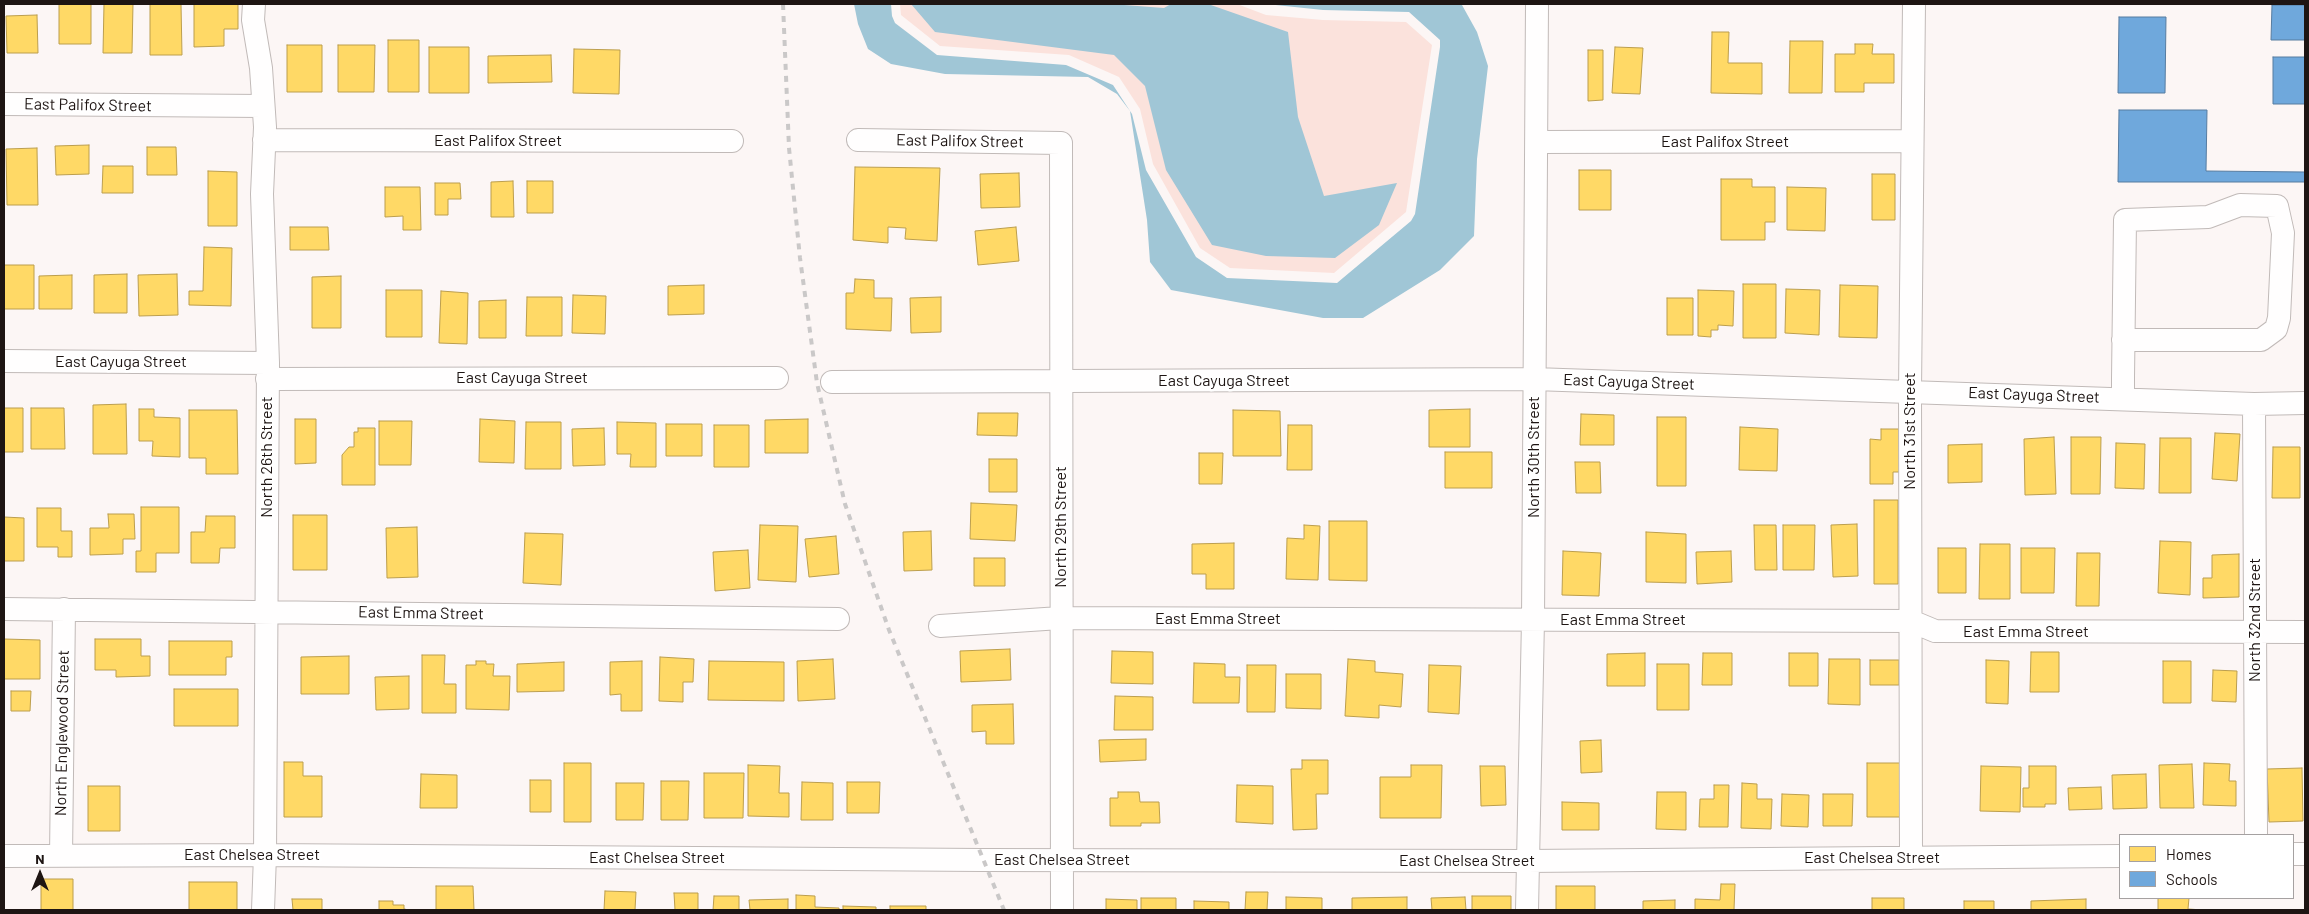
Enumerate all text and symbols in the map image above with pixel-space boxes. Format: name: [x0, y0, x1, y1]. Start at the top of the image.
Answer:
street label: East Palifox Street: [24, 94, 152, 116]
street label: East Palifox Street: [896, 130, 1024, 152]
street label: East Palifox Street: [434, 131, 562, 151]
street label: East Palifox Street: [1661, 132, 1789, 152]
street label: East Cayuga Street: [55, 352, 187, 372]
street label: East Cayuga Street: [456, 368, 588, 388]
street label: East Cayuga Street: [1563, 370, 1695, 394]
street label: East Cayuga Street: [1158, 371, 1290, 391]
street label: North 31st Street: [1900, 372, 1920, 490]
street label: East Cayuga Street: [1968, 383, 2100, 407]
street label: North 26th Street: [257, 396, 277, 518]
street label: North 30th Street: [1524, 396, 1544, 518]
street label: North 29th Street: [1051, 466, 1071, 588]
street label: North 32nd Street: [2245, 558, 2265, 682]
street label: East Emma Street: [358, 602, 484, 624]
street label: East Emma Street: [1155, 609, 1281, 629]
street label: East Emma Street: [1560, 610, 1686, 630]
street label: East Emma Street: [1963, 622, 2089, 642]
street label: North Englewood Street: [51, 650, 73, 816]
legend: [2119, 834, 2294, 899]
street label: East Chelsea Street: [184, 845, 320, 865]
text: Homes: [2166, 845, 2211, 863]
street label: East Chelsea Street: [589, 848, 725, 868]
street label: East Chelsea Street: [1804, 848, 1940, 868]
north arrow: [15, 849, 65, 899]
text: N: [35, 850, 45, 867]
street label: East Chelsea Street: [994, 850, 1130, 870]
street label: East Chelsea Street: [1399, 851, 1535, 871]
text: Schools: [2166, 870, 2218, 888]

